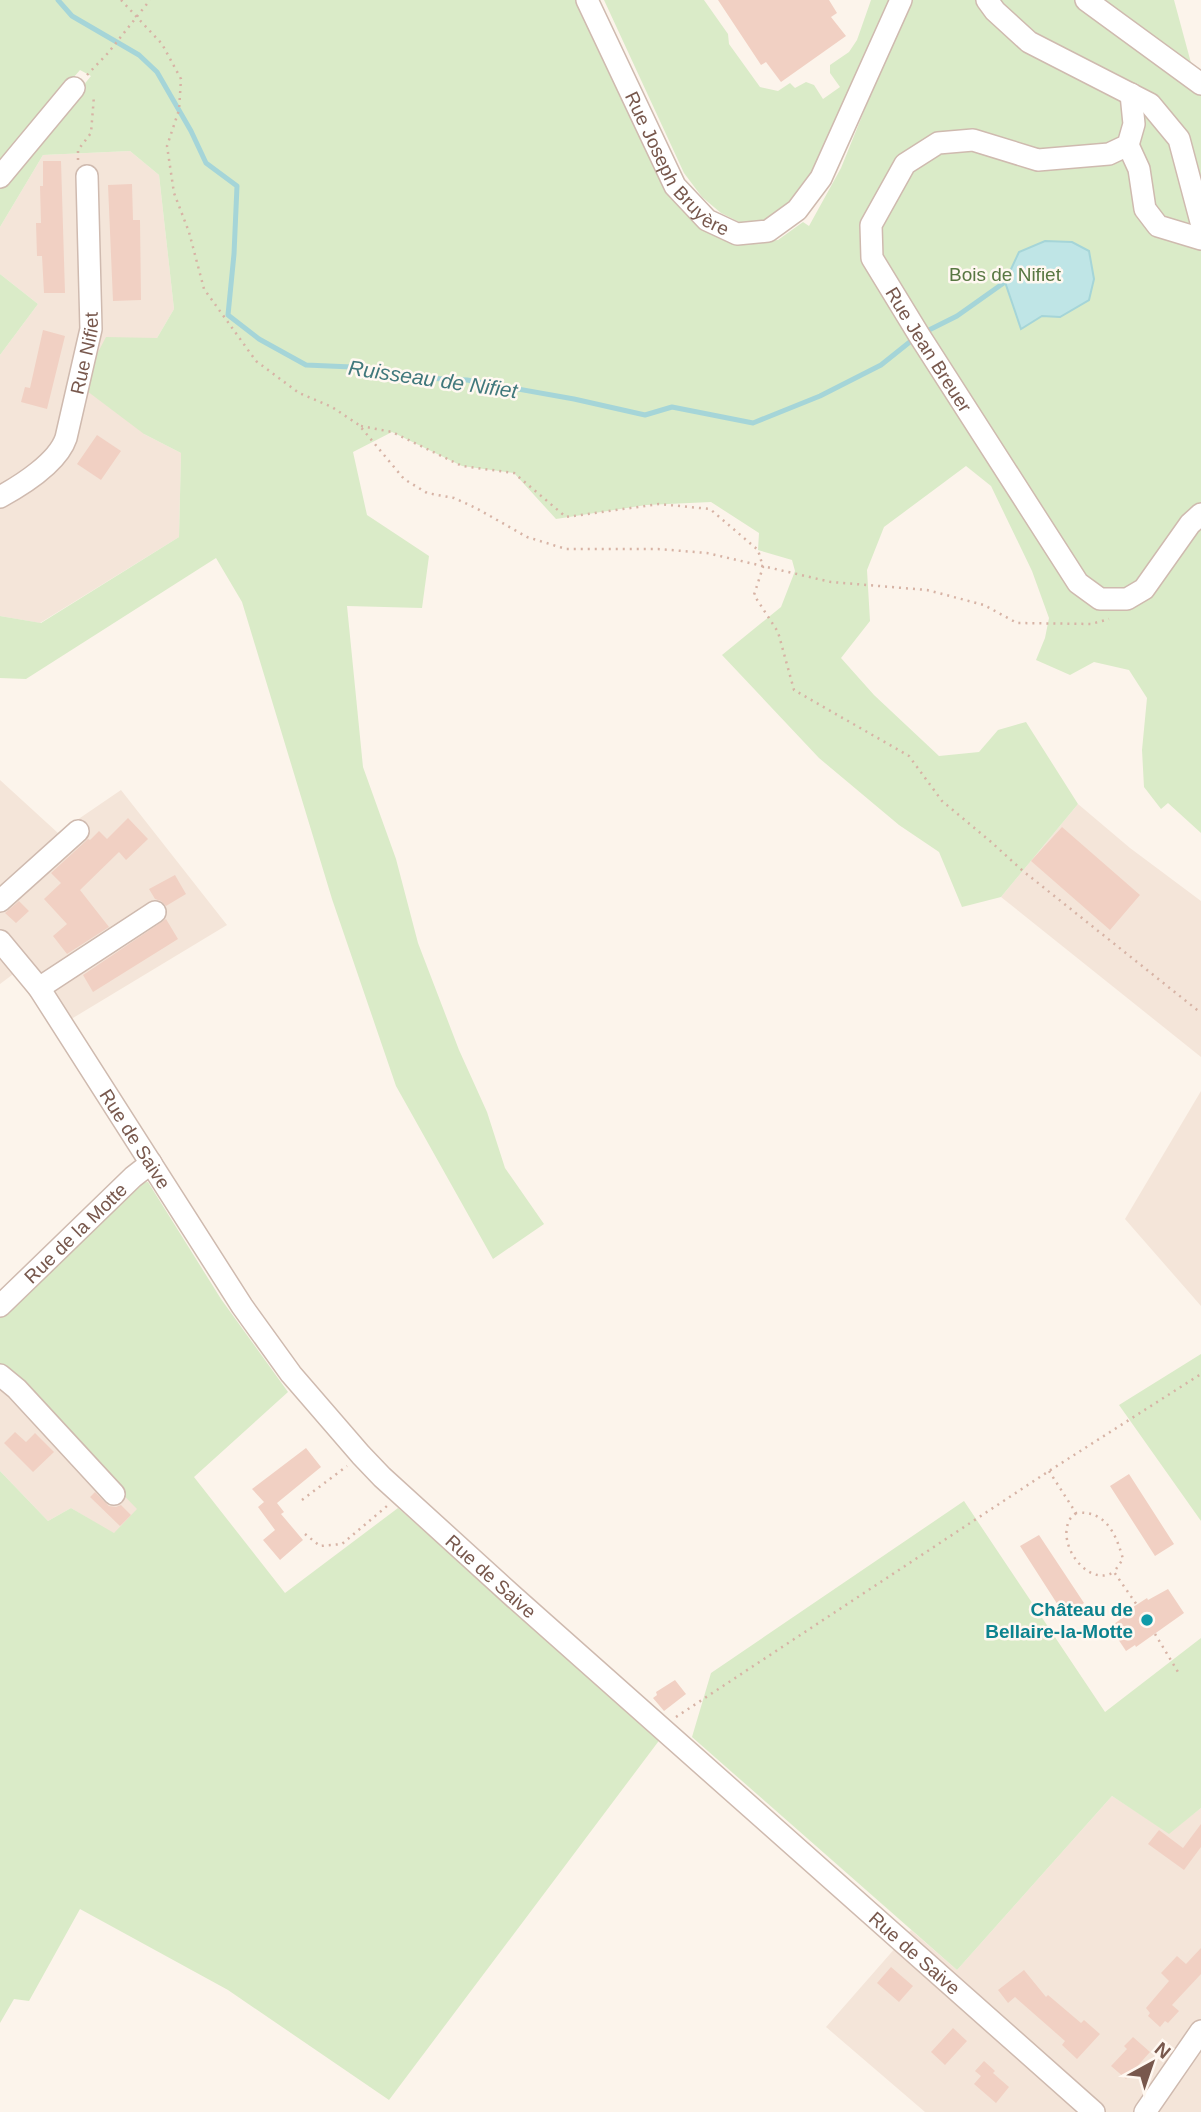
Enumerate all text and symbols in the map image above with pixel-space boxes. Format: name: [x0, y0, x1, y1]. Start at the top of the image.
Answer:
street label: Rue Joseph Bruyère: [621, 88, 732, 239]
park label: Bois de Nifiet: [949, 264, 1062, 285]
street label: Rue Jean Breuer: [882, 283, 976, 416]
street label: Rue Nifiet: [66, 311, 101, 396]
water label: Ruisseau de Nifiet: [347, 356, 520, 402]
street label: Rue de Saive: [96, 1085, 175, 1193]
street label: Rue de la Motte: [20, 1179, 131, 1287]
street label: Rue de Saive: [442, 1530, 540, 1622]
place label: Château de Bellaire-la-Motte: [985, 1599, 1133, 1642]
marker: Château de Bellaire-la-Motte: [1139, 1612, 1155, 1628]
street label: Rue de Saive: [865, 1907, 964, 1999]
north arrow: [1117, 2028, 1187, 2098]
text: N: [1151, 2038, 1175, 2063]

